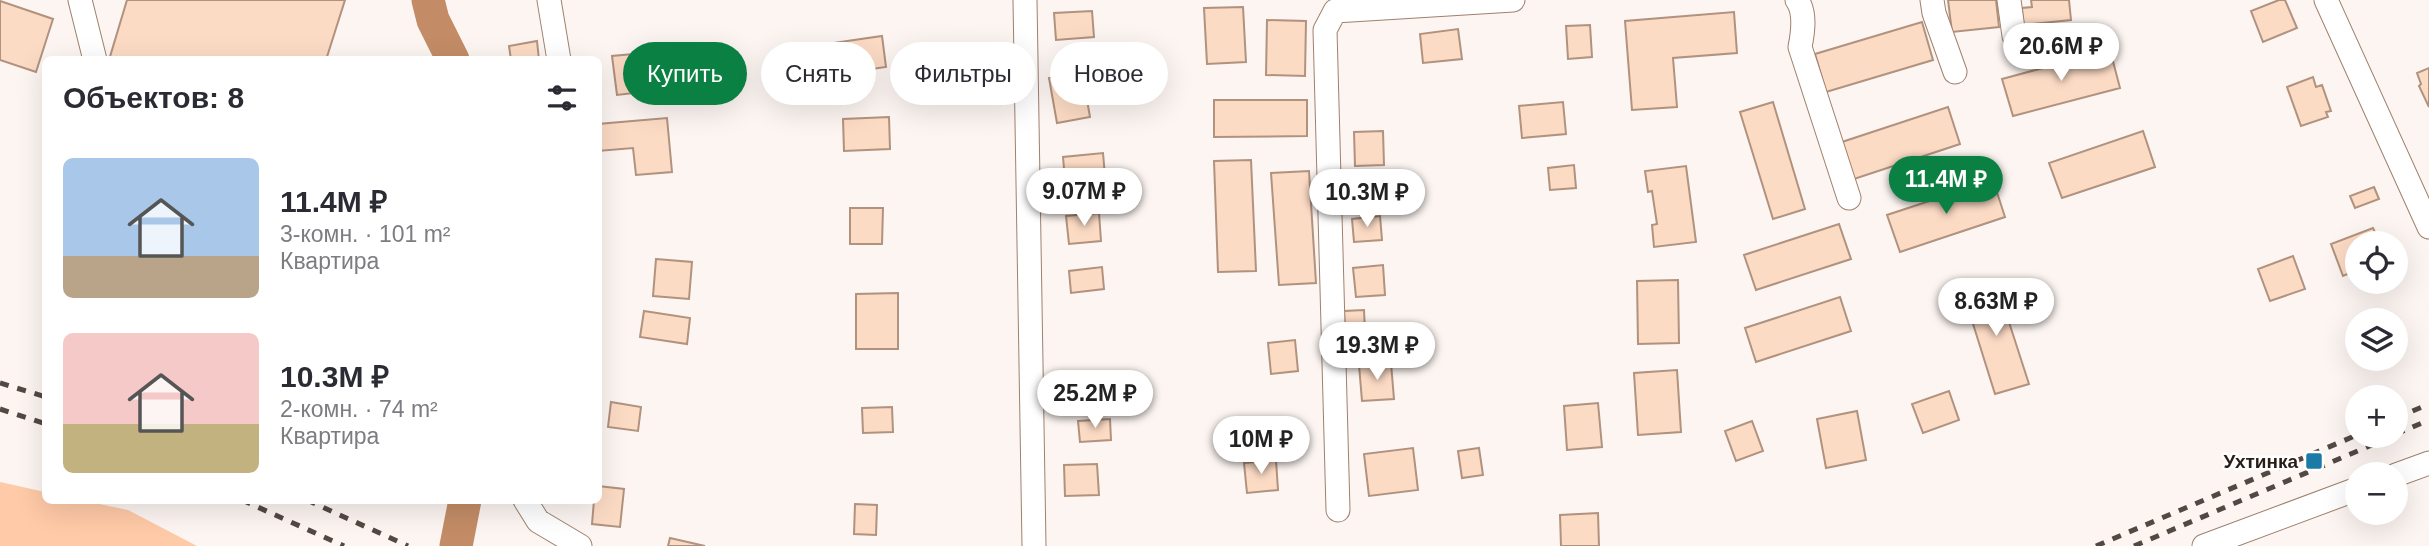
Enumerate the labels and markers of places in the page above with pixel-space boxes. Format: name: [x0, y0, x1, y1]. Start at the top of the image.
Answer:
pin: 20.6M ₽: [1996, 24, 2126, 83]
pin: 11.4M ₽: [1881, 156, 2011, 216]
pin: 9.07M ₽: [1019, 168, 1149, 228]
pin: 10.3M ₽: [1302, 170, 1432, 229]
pin: 8.63M ₽: [1931, 278, 2061, 338]
pin: 19.3M ₽: [1312, 322, 1442, 382]
pin: 25.2M ₽: [1030, 370, 1160, 430]
pin: 10M ₽: [1212, 416, 1310, 476]
place label: Ухтинка: [2224, 451, 2298, 472]
marker: Ухтинка: [2304, 451, 2324, 471]

